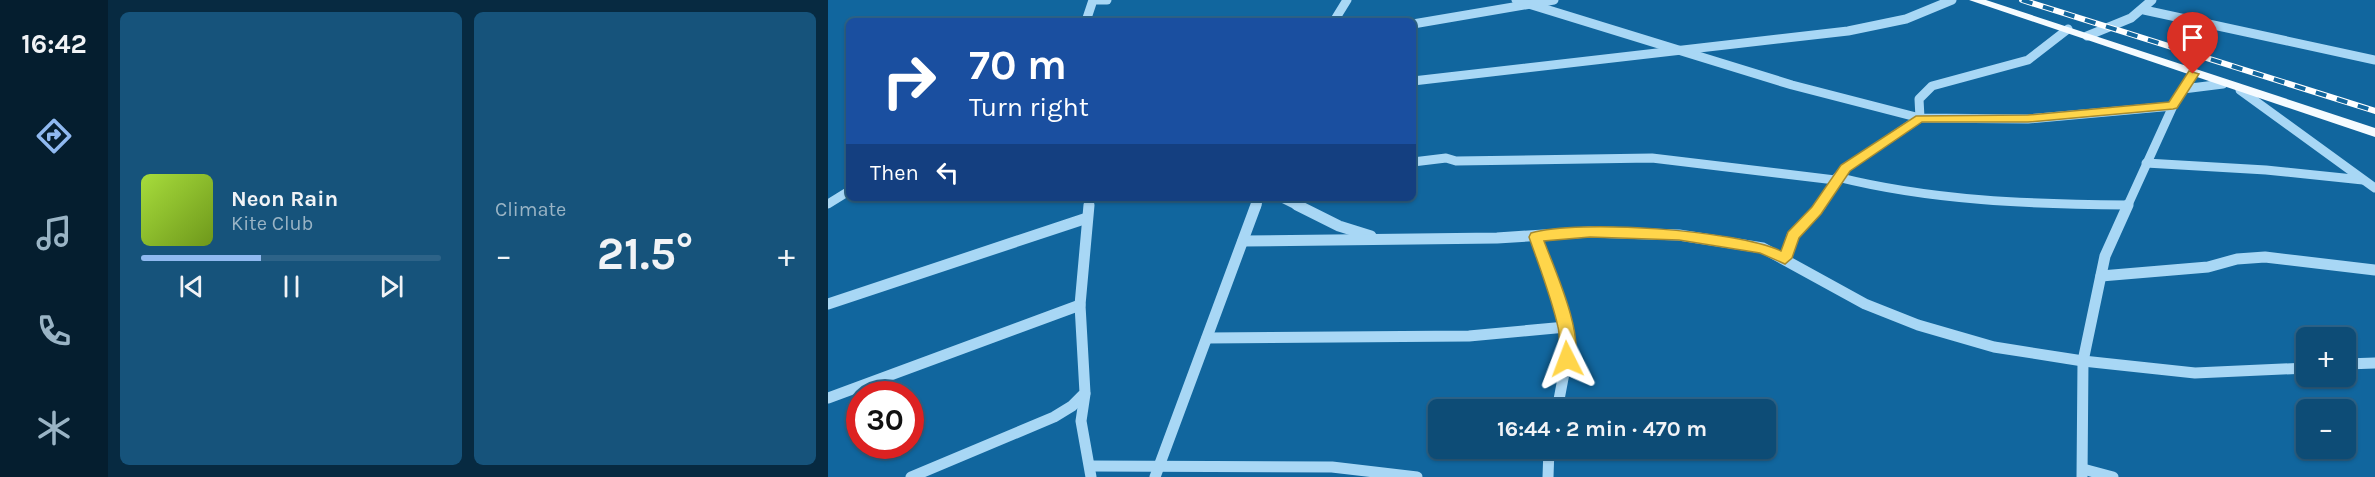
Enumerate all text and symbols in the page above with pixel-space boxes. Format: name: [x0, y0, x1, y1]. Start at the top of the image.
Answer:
pin: [2167, 12, 2218, 74]
icon: arrive: [2176, 21, 2209, 54]
text: 16:42: [21, 28, 87, 60]
text: 70 m: [969, 40, 1067, 90]
icon: right: [870, 42, 948, 120]
text: Turn right: [969, 91, 1089, 123]
icon: directions: [33, 115, 75, 157]
icon: left: [931, 156, 964, 189]
text: Then: [870, 160, 919, 186]
text: Neon Rain: [231, 186, 338, 212]
text: Climate: [495, 198, 566, 221]
icon: music: [33, 212, 75, 254]
text: Kite Club: [231, 212, 313, 235]
text: 21.5°: [597, 228, 693, 280]
text: −: [495, 236, 512, 274]
text: +: [778, 236, 795, 274]
icon: previous: [175, 270, 208, 303]
icon: pause: [275, 270, 308, 303]
icon: next: [375, 270, 408, 303]
icon: phone: [33, 310, 75, 352]
position arrow: [1535, 327, 1599, 391]
map controls: [2296, 327, 2356, 459]
button: +: [2296, 327, 2356, 387]
speed limit sign: 30: [846, 381, 924, 459]
button: −: [2296, 399, 2356, 459]
icon: climate: [33, 407, 75, 449]
text: 16:44 · 2 min · 470 m: [1497, 416, 1707, 442]

